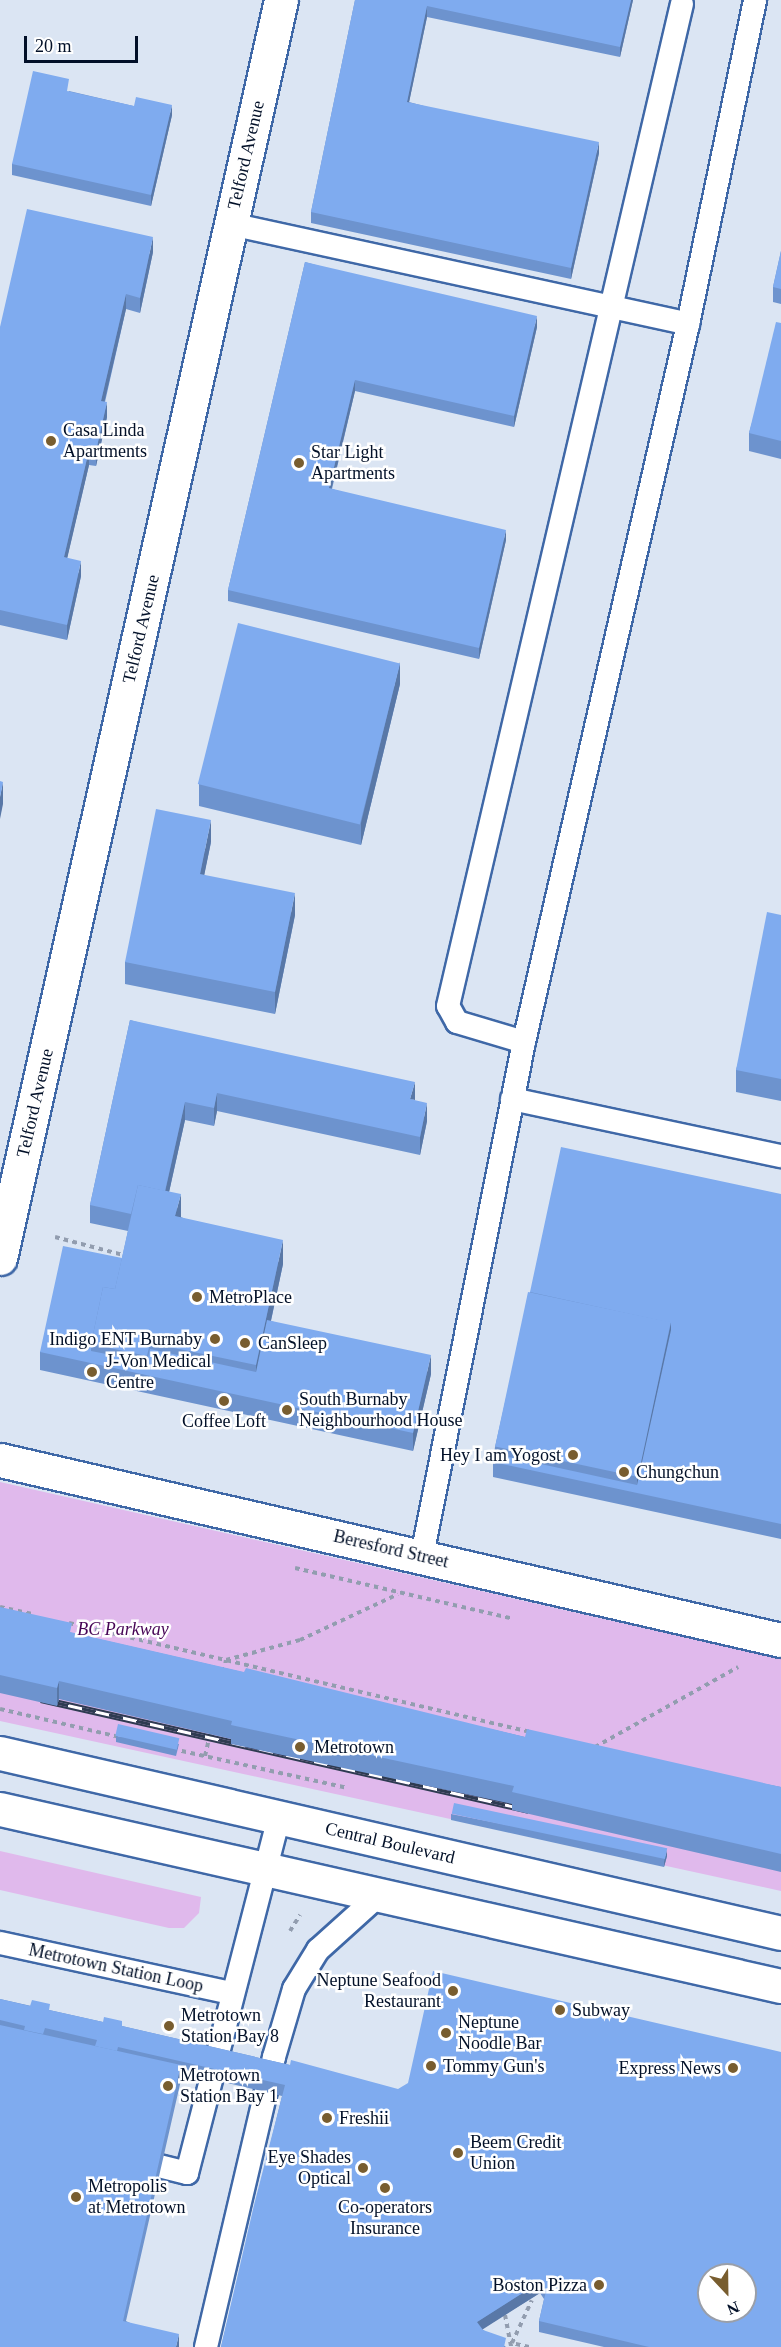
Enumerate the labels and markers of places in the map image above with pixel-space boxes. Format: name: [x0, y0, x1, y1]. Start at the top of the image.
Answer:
place label: Casa Linda Apartments: [63, 420, 147, 462]
marker: Casa Linda Apartments: [44, 434, 58, 448]
place label: Star Light Apartments: [311, 442, 395, 484]
marker: Star Light Apartments: [292, 456, 306, 470]
place label: MetroPlace: [209, 1286, 292, 1308]
marker: MetroPlace: [190, 1290, 204, 1304]
place label: Indigo ENT Burnaby: [49, 1328, 202, 1350]
marker: Indigo ENT Burnaby: [206, 1330, 224, 1348]
place label: CanSleep: [258, 1332, 327, 1354]
marker: CanSleep: [236, 1334, 254, 1352]
place label: J-Von Medical Centre: [106, 1351, 211, 1394]
marker: J-Von Medical Centre: [83, 1363, 101, 1381]
place label: South Burnaby Neighbourhood House: [299, 1389, 462, 1432]
marker: Coffee Loft: [217, 1394, 231, 1408]
marker: South Burnaby Neighbourhood House: [280, 1403, 294, 1417]
place label: Coffee Loft: [182, 1410, 266, 1432]
place label: Hey I am Yogost: [439, 1444, 561, 1466]
marker: Hey I am Yogost: [566, 1448, 580, 1462]
place label: Chungchun: [636, 1461, 719, 1483]
marker: Chungchun: [617, 1465, 631, 1479]
place label: Metrotown: [314, 1736, 394, 1758]
marker: Metrotown: [291, 1738, 309, 1756]
place label: Neptune Seafood Restaurant: [317, 1970, 441, 2012]
marker: Neptune Seafood Restaurant: [446, 1984, 460, 1998]
place label: Subway: [572, 1999, 630, 2021]
marker: Subway: [553, 2003, 567, 2017]
place label: Metrotown Station Bay 8: [181, 2005, 279, 2048]
place label: Neptune Noodle Bar: [458, 2012, 541, 2054]
marker: Metrotown Station Bay 8: [162, 2019, 176, 2033]
marker: Neptune Noodle Bar: [439, 2026, 453, 2040]
place label: Tommy Gun's: [443, 2055, 544, 2077]
place label: Express News: [619, 2057, 721, 2079]
marker: Tommy Gun's: [424, 2059, 438, 2073]
marker: Express News: [726, 2061, 740, 2075]
place label: Metrotown Station Bay 1: [180, 2065, 278, 2108]
marker: Metrotown Station Bay 1: [161, 2079, 175, 2093]
place label: Freshii: [339, 2107, 389, 2129]
marker: Freshii: [320, 2111, 334, 2125]
place label: Beem Credit Union: [470, 2132, 561, 2174]
marker: Beem Credit Union: [451, 2146, 465, 2160]
place label: Eye Shades Optical: [268, 2147, 351, 2190]
marker: Eye Shades Optical: [356, 2161, 370, 2175]
place label: Metropolis at Metrotown: [88, 2176, 185, 2218]
marker: Co-operators Insurance: [378, 2181, 392, 2195]
marker: Metropolis at Metrotown: [69, 2190, 83, 2204]
place label: Co-operators Insurance: [338, 2197, 432, 2240]
place label: Boston Pizza: [493, 2274, 587, 2296]
marker: Boston Pizza: [592, 2278, 606, 2292]

